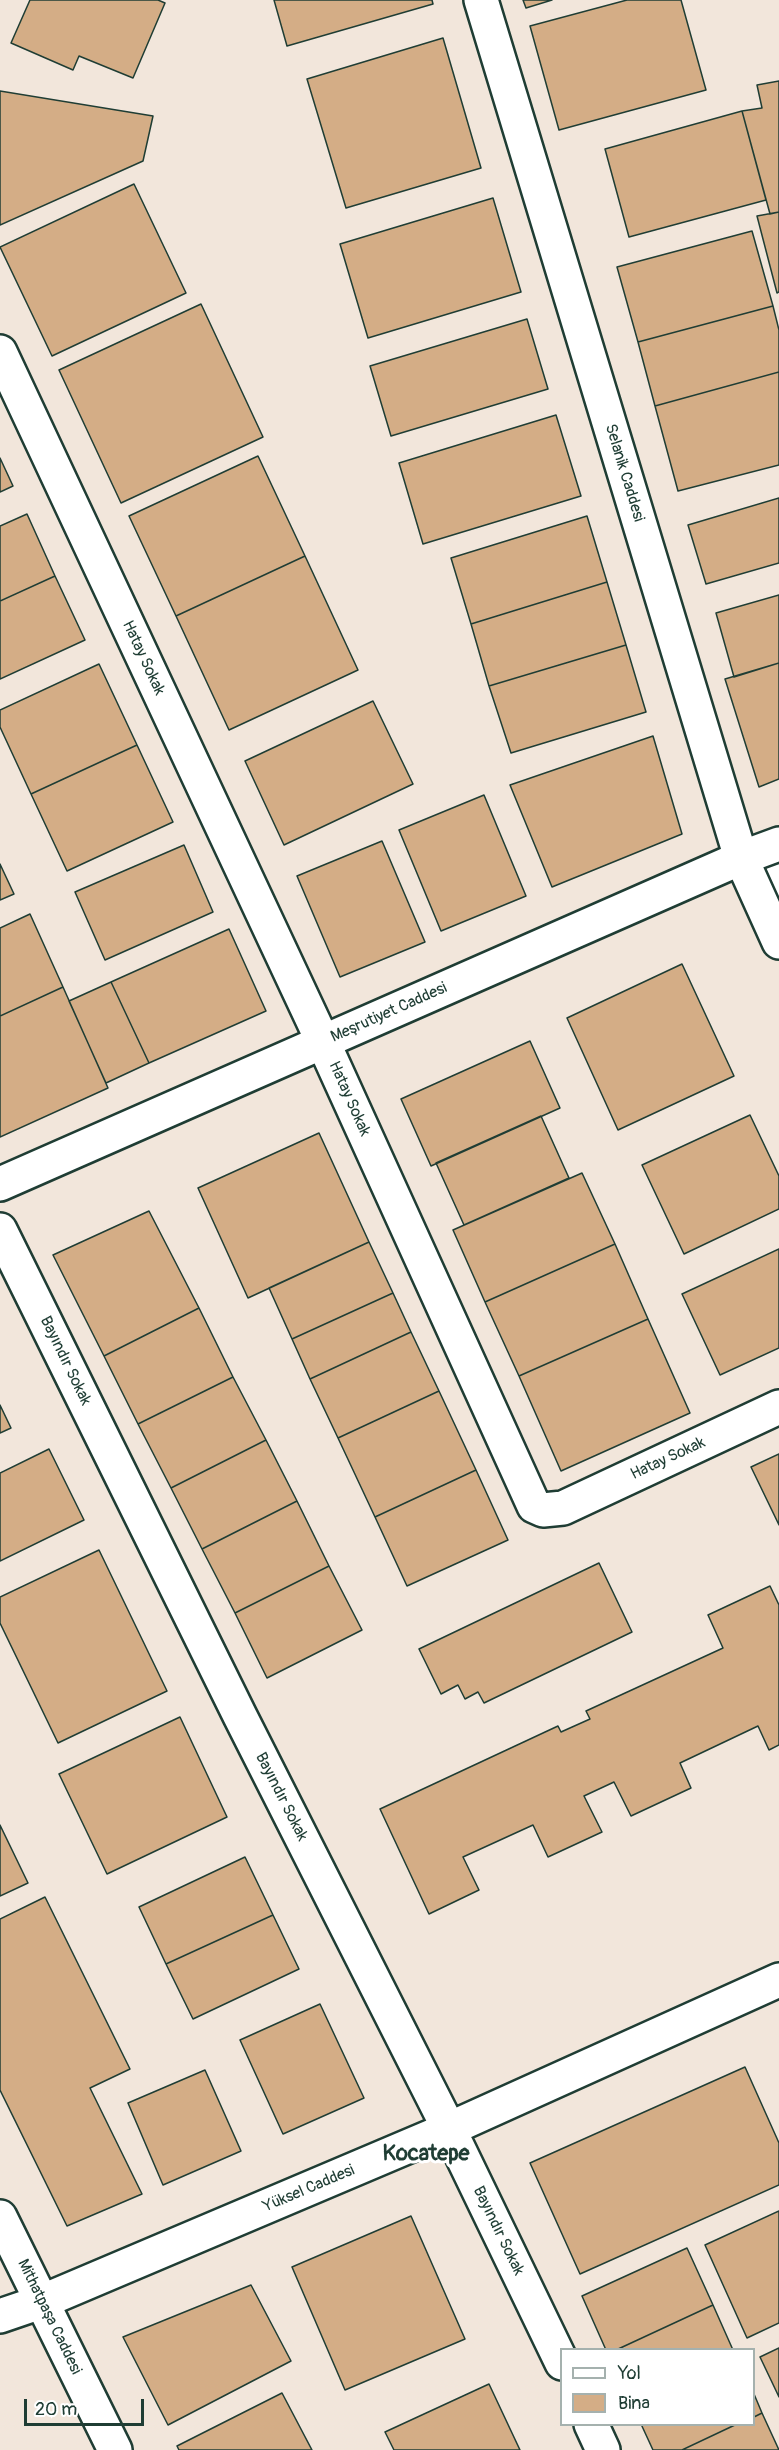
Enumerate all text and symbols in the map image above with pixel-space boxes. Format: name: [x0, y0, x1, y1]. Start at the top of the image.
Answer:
street label: Selanik Caddesi: [600, 422, 648, 524]
street label: Hatay Sokak: [117, 618, 169, 698]
street label: Meşrutiyet Caddesi: [328, 979, 450, 1047]
street label: Hatay Sokak: [324, 1059, 374, 1139]
street label: Bayındır Sokak: [35, 1313, 95, 1409]
street label: Hatay Sokak: [628, 1433, 708, 1485]
street label: Bayındır Sokak: [250, 1750, 312, 1844]
district label: Kocatepe: [383, 2141, 469, 2167]
street label: Yüksel Caddesi: [260, 2161, 358, 2217]
street label: Bayındır Sokak: [468, 2183, 528, 2279]
street label: Mithatpaşa Caddesi: [13, 2256, 85, 2378]
legend: [560, 2348, 755, 2426]
text: Yol: [618, 2362, 641, 2385]
scale bar: [27, 2387, 147, 2425]
text: Bina: [618, 2392, 650, 2415]
text: 20 m: [35, 2398, 77, 2421]

